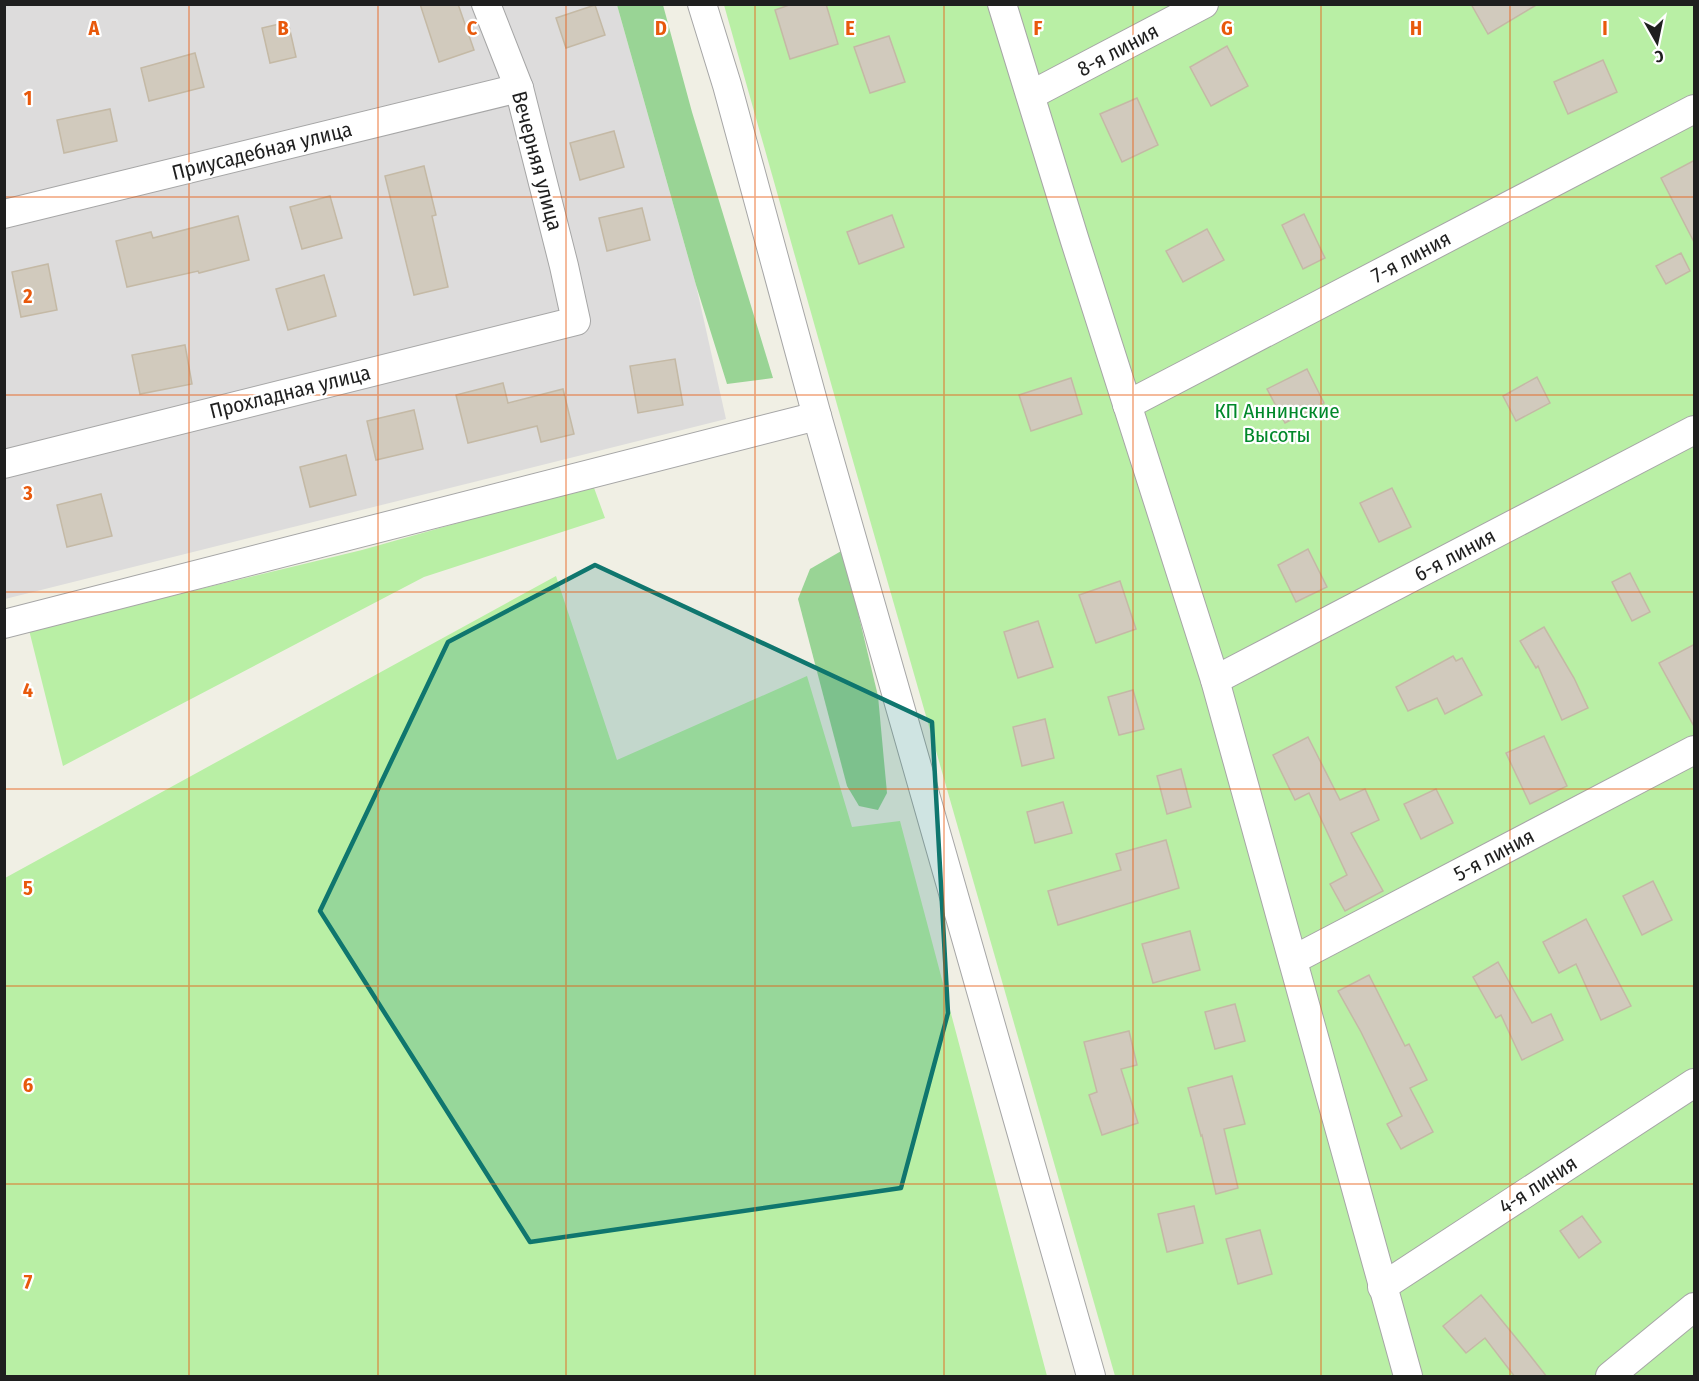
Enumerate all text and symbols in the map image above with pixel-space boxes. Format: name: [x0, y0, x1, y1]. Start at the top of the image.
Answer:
north arrow: [1627, 12, 1687, 72]
text: A: [88, 16, 101, 40]
text: B: [277, 16, 289, 40]
text: C: [467, 16, 478, 40]
text: D: [655, 16, 667, 40]
text: E: [845, 16, 855, 40]
text: F: [1034, 16, 1043, 40]
text: G: [1221, 16, 1233, 40]
text: H: [1410, 16, 1422, 40]
text: I: [1602, 16, 1608, 40]
street label: 8-я линия: [1073, 18, 1163, 82]
text: С: [1653, 46, 1665, 66]
text: 1: [24, 86, 32, 110]
street label: Вечерняя улица: [506, 88, 568, 234]
street label: Приусадебная улица: [169, 116, 355, 186]
street label: 7-я линия: [1367, 225, 1455, 289]
text: 2: [22, 284, 33, 308]
street label: Прохладная улица: [207, 359, 373, 425]
park label: КП Аннинские Высоты: [1214, 398, 1340, 448]
text: 3: [22, 481, 33, 505]
street label: 6-я линия: [1410, 523, 1500, 587]
text: 4: [23, 678, 33, 702]
street label: 5-я линия: [1449, 823, 1539, 887]
text: 5: [23, 876, 33, 900]
text: 6: [23, 1073, 33, 1097]
street label: 4-я линия: [1494, 1150, 1582, 1220]
text: 7: [24, 1270, 33, 1294]

